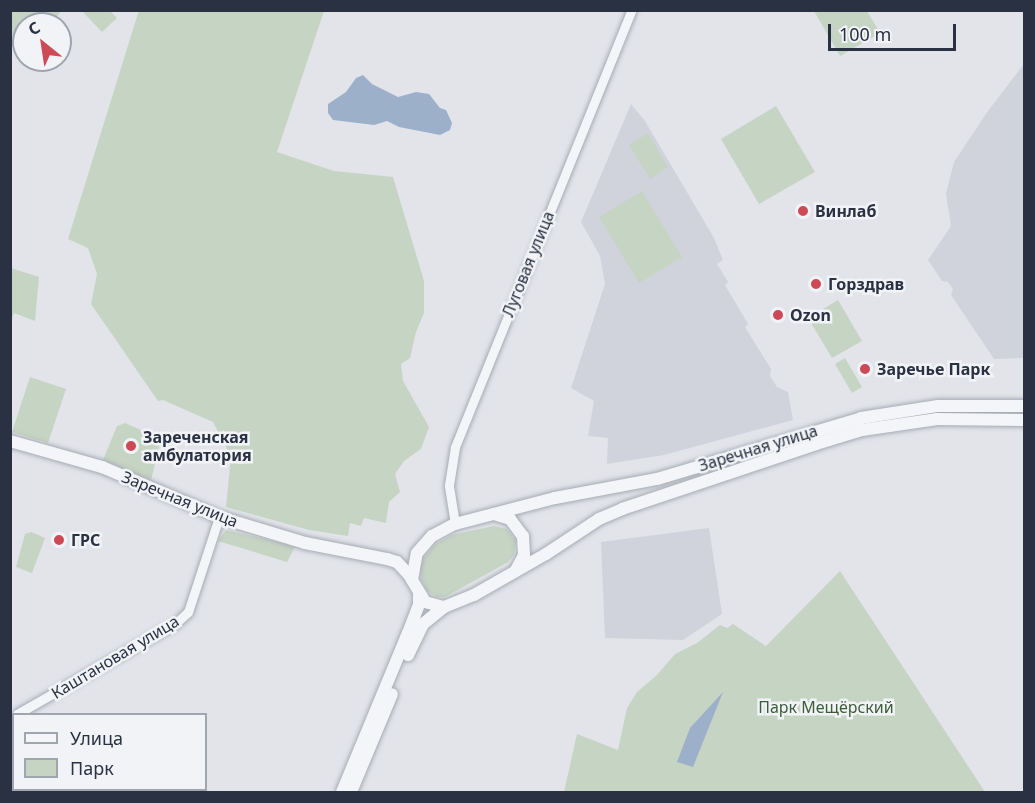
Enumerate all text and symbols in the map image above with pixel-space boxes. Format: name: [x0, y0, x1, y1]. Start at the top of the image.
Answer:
north arrow: [12, 12, 72, 72]
scale bar: [831, 12, 958, 50]
text: С: [24, 16, 44, 40]
text: 100 m: [839, 22, 891, 46]
place label: Винлаб: [815, 201, 876, 221]
marker: Винлаб: [796, 204, 810, 218]
street label: Луговая улица: [498, 208, 558, 320]
place label: Горздрав: [828, 274, 904, 294]
marker: Горздрав: [809, 277, 823, 291]
place label: Ozon: [790, 305, 831, 325]
marker: Ozon: [771, 308, 785, 322]
place label: Заречье Парк: [877, 359, 990, 379]
marker: Заречье Парк: [858, 362, 872, 376]
street label: Заречная улица: [696, 421, 820, 475]
place label: Зареченская амбулатория: [143, 427, 252, 465]
marker: Зареченская амбулатория: [124, 439, 138, 453]
street label: Заречная улица: [119, 467, 241, 531]
place label: ГРС: [71, 530, 100, 550]
marker: ГРС: [52, 533, 66, 547]
street label: Каштановая улица: [48, 611, 182, 703]
park label: Парк Мещёрский: [758, 697, 894, 717]
legend: [12, 713, 207, 791]
text: Улица: [70, 726, 123, 750]
text: Парк: [70, 756, 114, 780]

